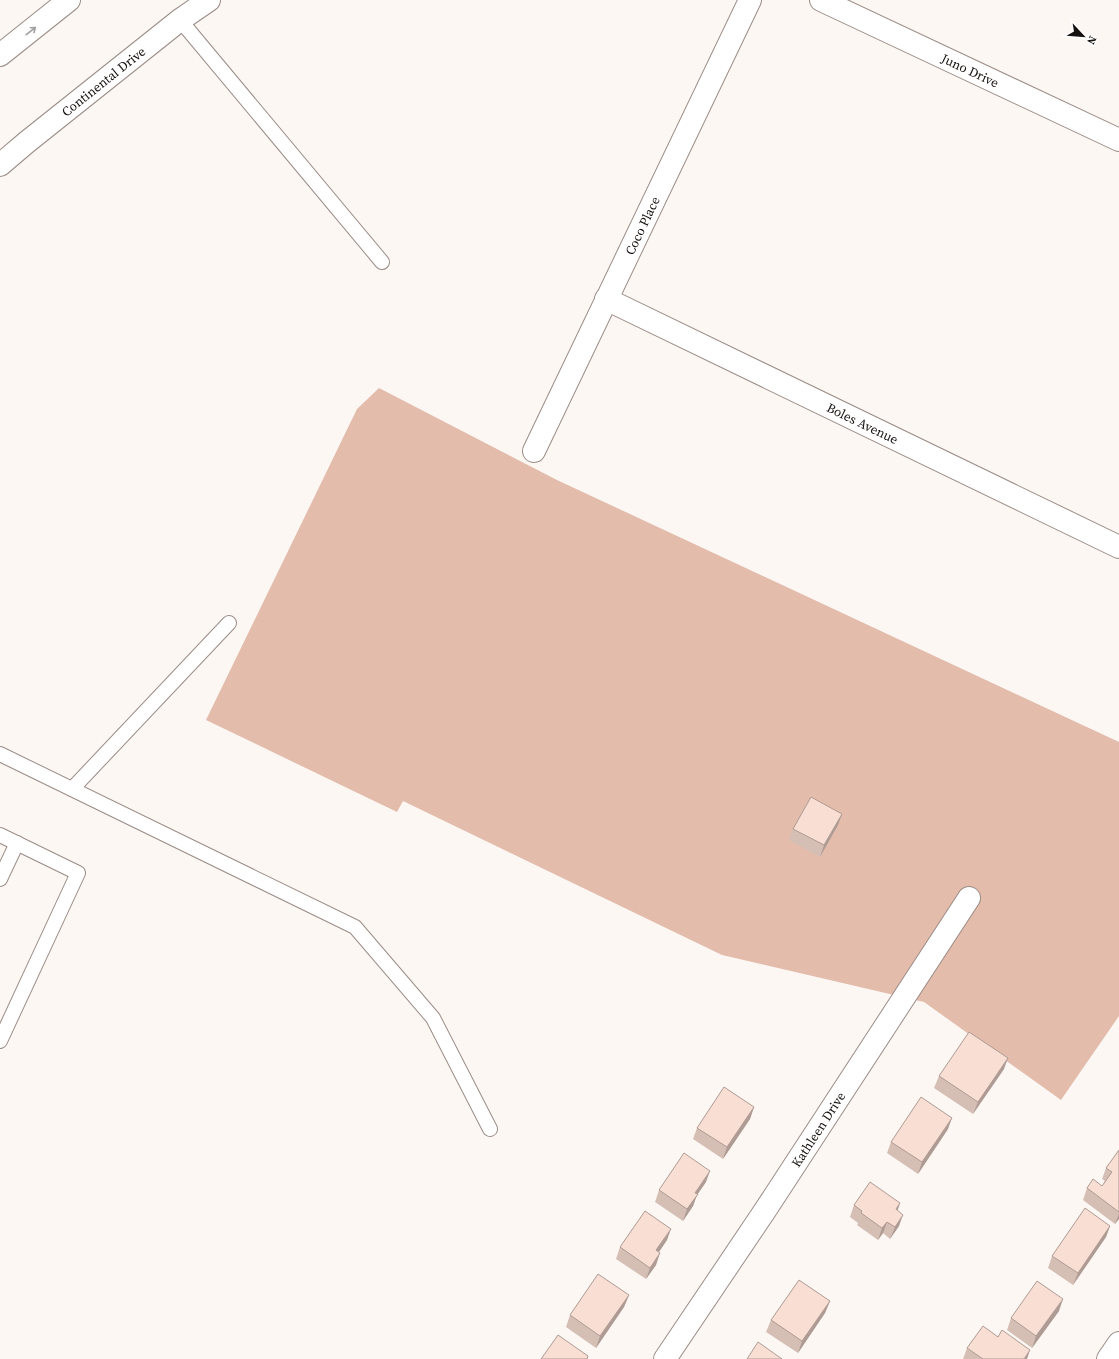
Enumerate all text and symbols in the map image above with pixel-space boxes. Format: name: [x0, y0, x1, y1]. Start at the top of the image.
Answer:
north arrow: [1063, 16, 1103, 56]
one-way arrow: [25, 26, 36, 35]
text: N: [1083, 33, 1100, 47]
street label: Continental Drive: [58, 42, 149, 120]
street label: Juno Drive: [938, 49, 1002, 91]
street label: Coco Place: [621, 193, 663, 258]
street label: Boles Avenue: [824, 399, 901, 448]
street label: Kathleen Drive: [787, 1088, 849, 1170]

